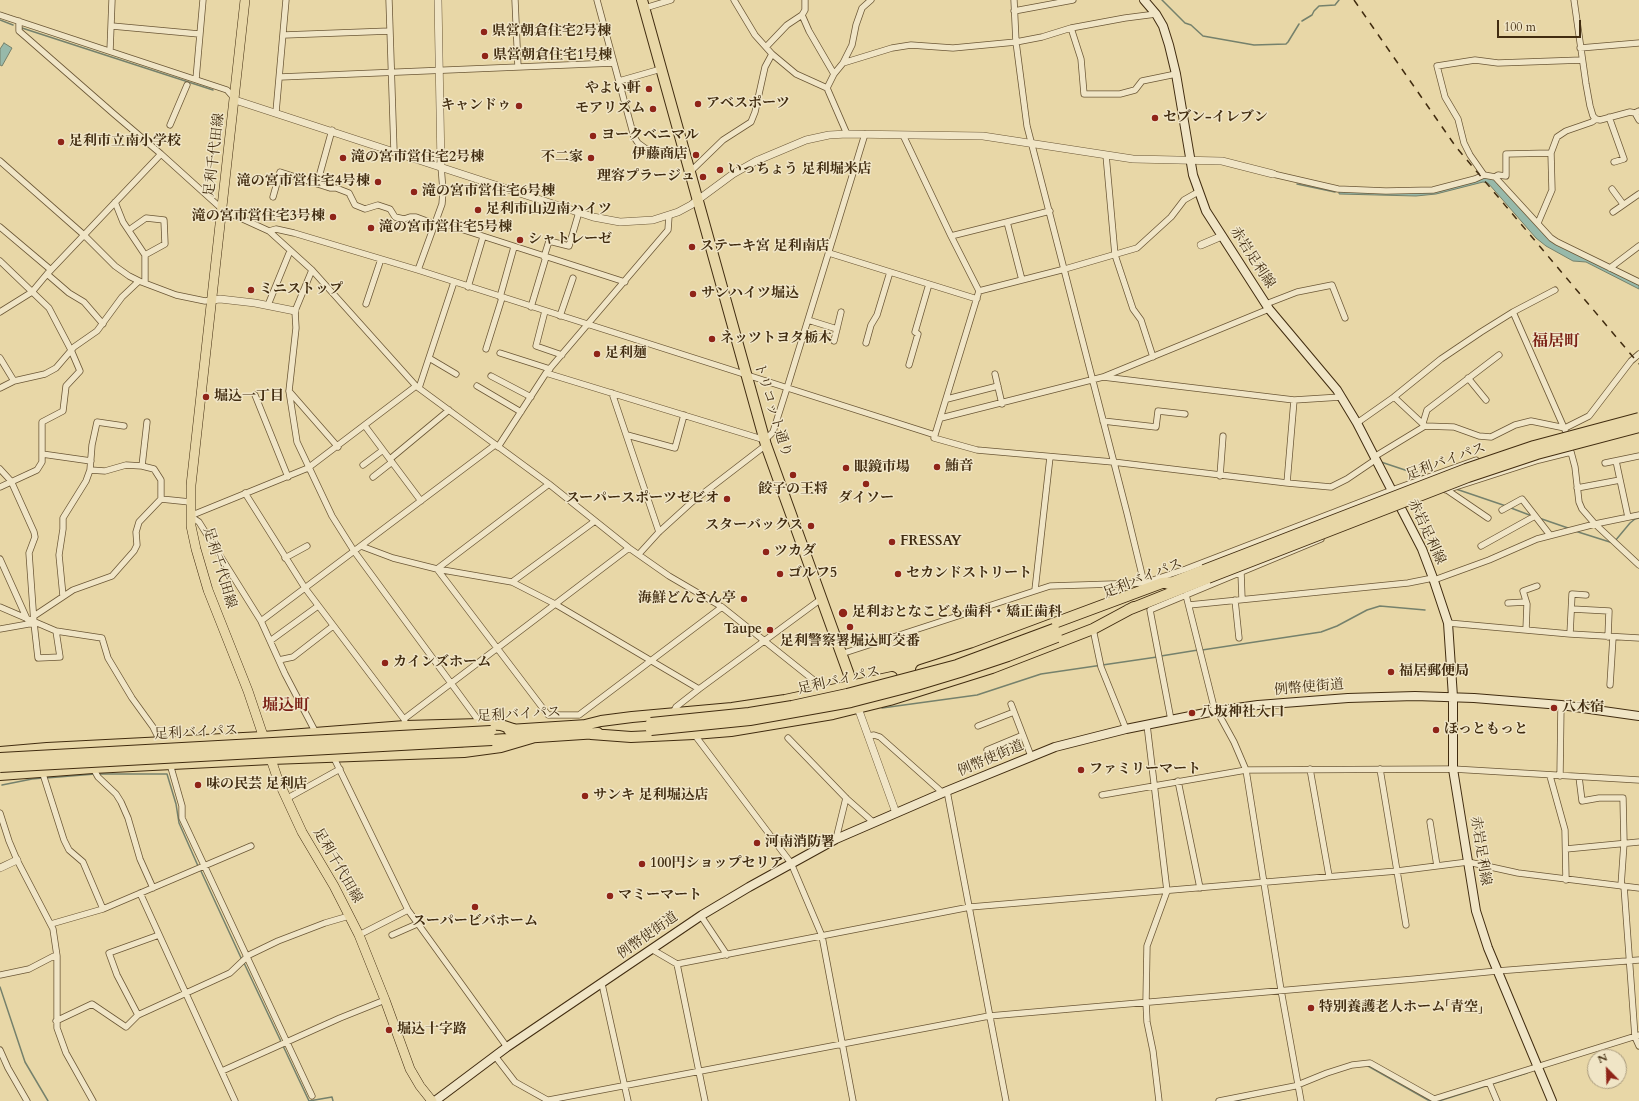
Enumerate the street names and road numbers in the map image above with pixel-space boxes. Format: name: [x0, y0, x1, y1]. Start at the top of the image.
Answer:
street label: 足利千代田線: [202, 112, 228, 198]
street label: 赤岩足利線: [1226, 224, 1278, 292]
street label: トリコット通り: [750, 361, 794, 459]
street label: 足利バイパス: [1404, 440, 1488, 484]
street label: 赤岩足利線: [1404, 497, 1448, 567]
street label: 足利千代田線: [199, 525, 239, 611]
street label: 足利バイパス: [1101, 555, 1185, 603]
street label: 足利バイパス: [796, 663, 882, 699]
street label: 例幣使街道: [1273, 677, 1345, 699]
street label: 足利バイパス: [477, 704, 561, 726]
street label: 足利バイパス: [154, 722, 238, 744]
street label: 例幣使街道: [956, 738, 1026, 780]
street label: 赤岩足利線: [1466, 815, 1494, 887]
street label: 足利千代田線: [309, 825, 365, 907]
street label: 例幣使街道: [615, 909, 681, 963]

